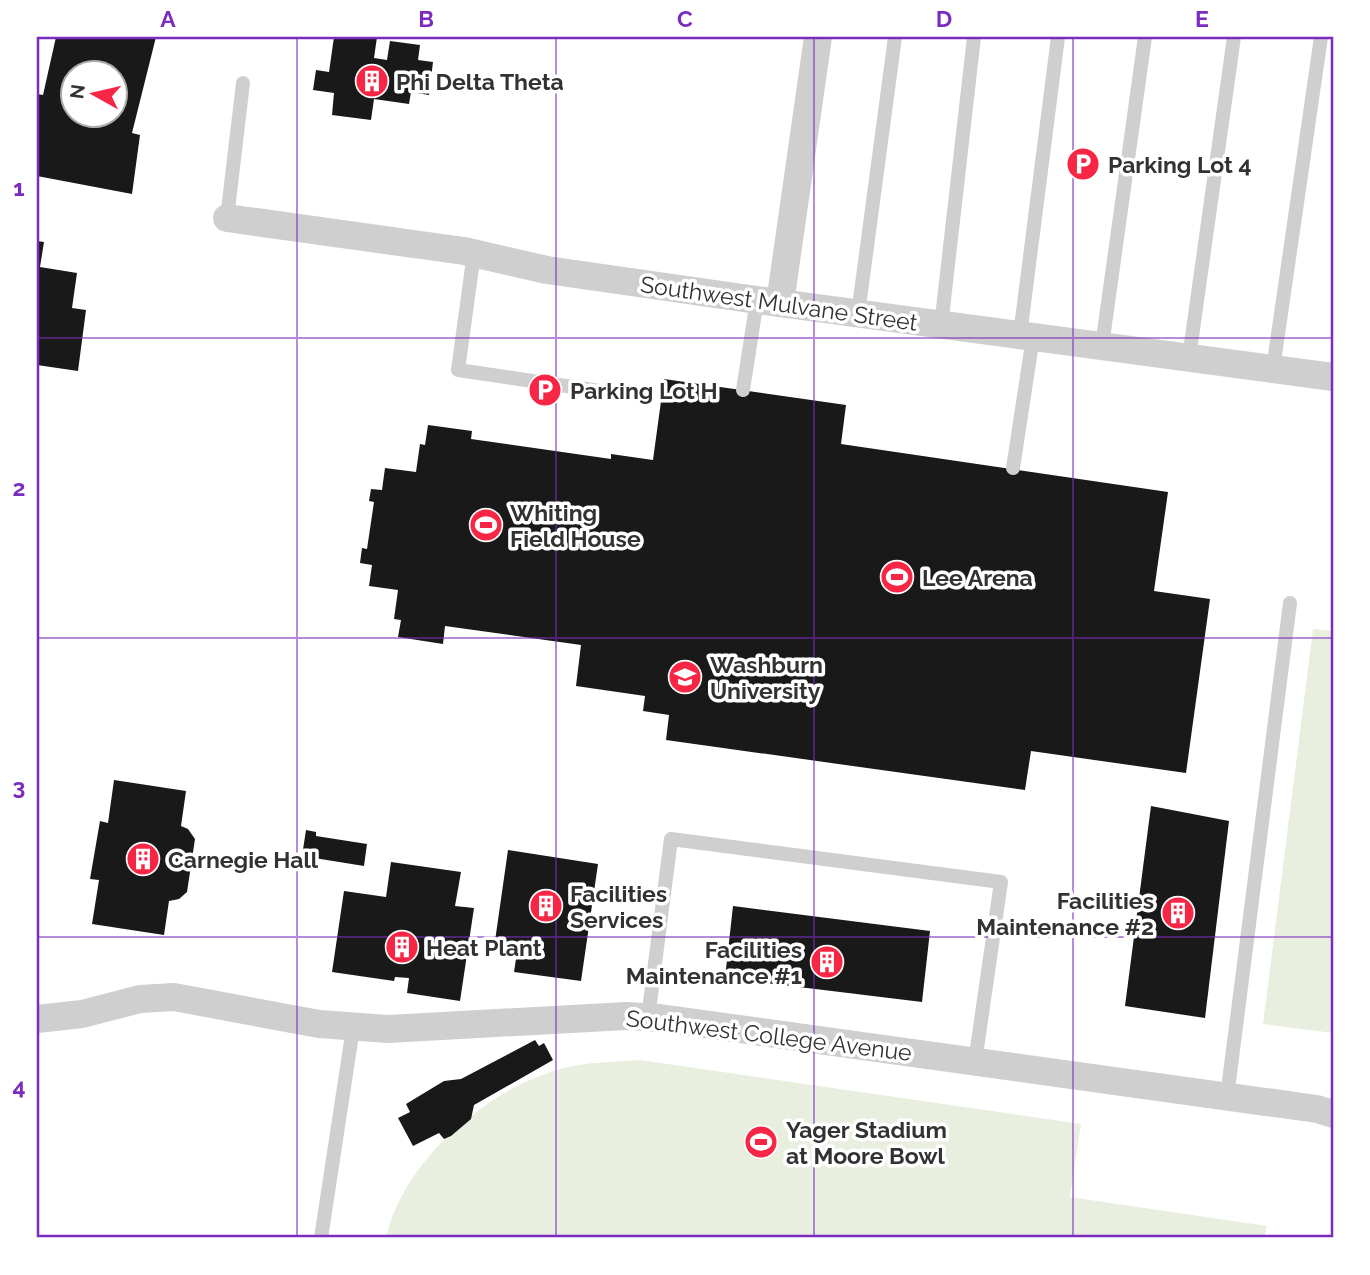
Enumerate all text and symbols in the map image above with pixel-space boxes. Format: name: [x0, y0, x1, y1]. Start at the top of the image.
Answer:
text: A: [160, 5, 176, 32]
text: B: [418, 5, 434, 32]
text: C: [677, 5, 693, 32]
text: D: [936, 5, 952, 32]
text: E: [1195, 5, 1209, 32]
north arrow: [60, 60, 130, 130]
building icon: Phi Delta Theta: [353, 62, 391, 100]
place label: Phi Delta Theta: [396, 68, 564, 95]
text: N: [65, 83, 89, 100]
parking icon: Parking Lot 4: [1064, 145, 1102, 183]
place label: Parking Lot 4: [1108, 151, 1252, 178]
text: 1: [13, 174, 25, 201]
street label: Southwest Mulvane Street: [639, 270, 919, 336]
parking icon: Parking Lot H: [526, 371, 564, 409]
place label: Parking Lot H: [570, 377, 718, 404]
text: 2: [13, 474, 25, 501]
place label: Whiting Field House: [510, 499, 641, 552]
sports icon: Whiting Field House: [467, 506, 505, 544]
sports icon: Lee Arena: [878, 558, 916, 596]
place label: Lee Arena: [922, 564, 1033, 591]
place label: Washburn University: [710, 651, 823, 704]
school or university icon: Washburn University: [666, 658, 704, 696]
text: 3: [13, 773, 25, 800]
building icon: Carnegie Hall: [124, 840, 162, 878]
place label: Carnegie Hall: [168, 846, 319, 873]
place label: Facilities Services: [570, 880, 667, 933]
building icon: Facilities Services: [527, 887, 565, 925]
place label: Facilities Maintenance #2: [976, 887, 1154, 940]
building icon: Facilities Maintenance #2: [1159, 894, 1197, 932]
building icon: Heat Plant: [383, 928, 421, 966]
place label: Heat Plant: [426, 934, 542, 961]
place label: Facilities Maintenance #1: [626, 936, 802, 989]
building icon: Facilities Maintenance #1: [808, 943, 846, 981]
street label: Southwest College Avenue: [625, 1004, 913, 1066]
text: 4: [12, 1073, 26, 1100]
place label: Yager Stadium at Moore Bowl: [786, 1116, 947, 1169]
sports icon: Yager Stadium at Moore Bowl: [742, 1123, 780, 1161]

